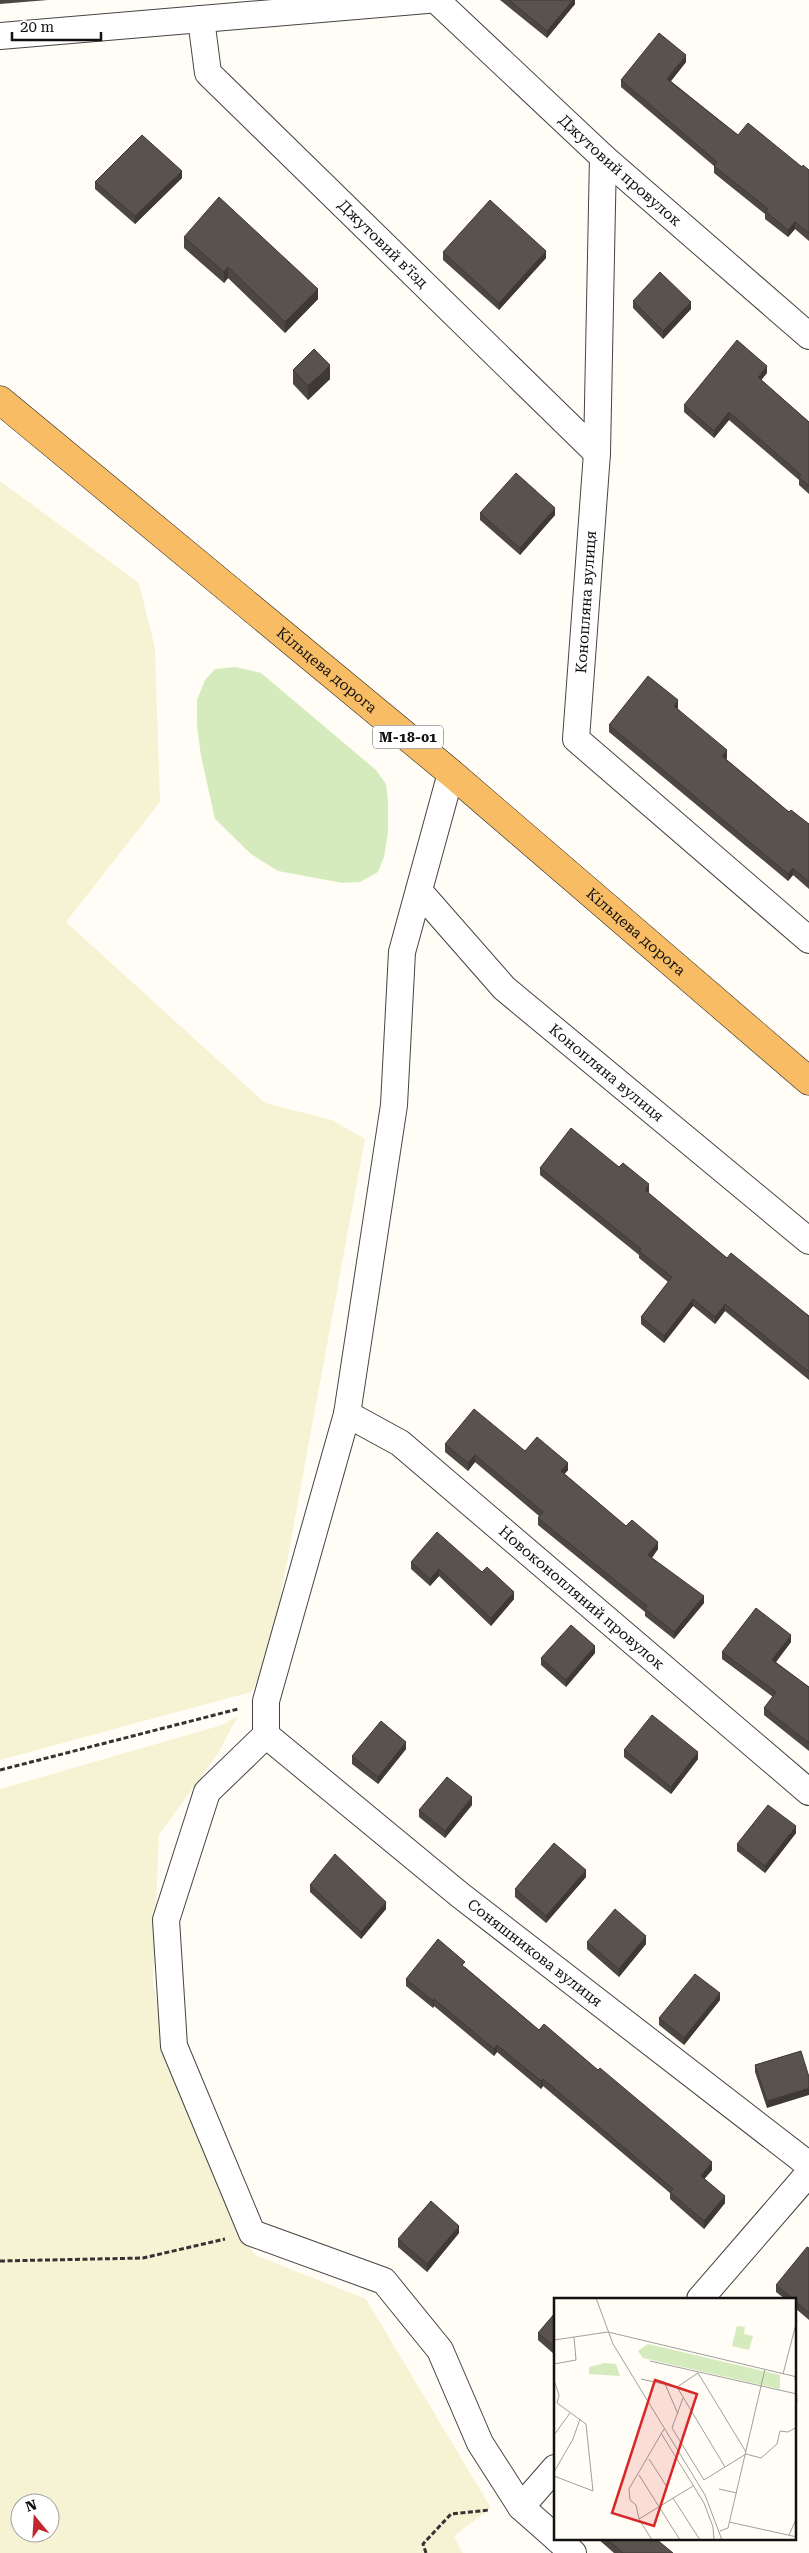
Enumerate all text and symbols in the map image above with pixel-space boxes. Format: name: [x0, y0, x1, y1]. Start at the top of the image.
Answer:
scale bar: [12, 10, 101, 42]
text: 20 m: [20, 18, 55, 36]
street label: Джутовий провулок: [555, 111, 686, 230]
street label: Джутовий в’їзд: [334, 196, 432, 292]
street label: Конопляна вулиця: [572, 530, 600, 674]
street label: Кільцева дорога: [273, 624, 381, 717]
road number: М-18-01: [373, 726, 443, 749]
street label: Кільцева дорога: [583, 884, 689, 979]
street label: Конопляна вулиця: [546, 1020, 667, 1126]
street label: Новоконопляний провулок: [495, 1522, 668, 1674]
street label: Соняшникова вулиця: [464, 1895, 606, 2011]
inset map: [554, 2298, 796, 2540]
north arrow: [10, 2493, 60, 2543]
text: N: [23, 2496, 39, 2515]

